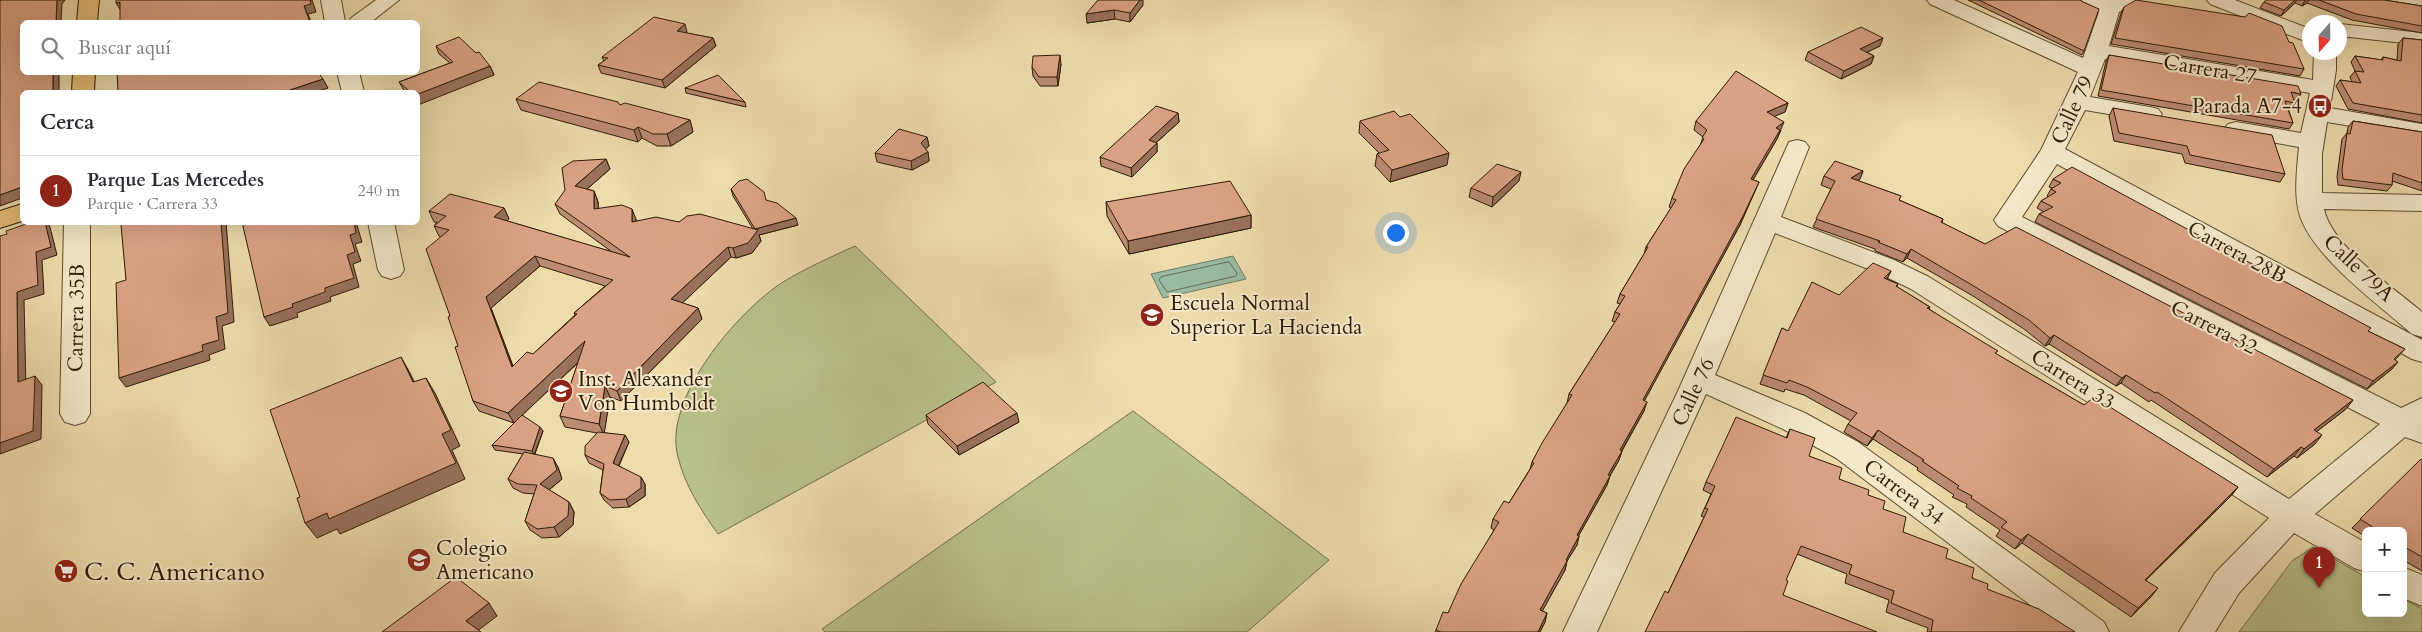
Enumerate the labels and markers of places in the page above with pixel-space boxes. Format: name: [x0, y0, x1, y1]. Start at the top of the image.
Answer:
place label: Parada A7-4: [2192, 92, 2302, 121]
bus stop icon: Parada A7-4: [2307, 93, 2333, 119]
place label: Escuela Normal Superior La Hacienda: [1170, 289, 1362, 342]
school or university icon: Escuela Normal Superior La Hacienda: [1139, 302, 1165, 328]
place label: Inst. Alexander Von Humboldt: [578, 365, 715, 418]
school or university icon: Inst. Alexander Von Humboldt: [548, 378, 574, 404]
place label: Colegio Americano: [436, 534, 534, 587]
school or university icon: Colegio Americano: [406, 547, 432, 573]
pin: 1: [2303, 547, 2335, 588]
place label: C. C. Americano: [84, 555, 265, 589]
supermarket icon: C. C. Americano: [53, 558, 79, 584]

